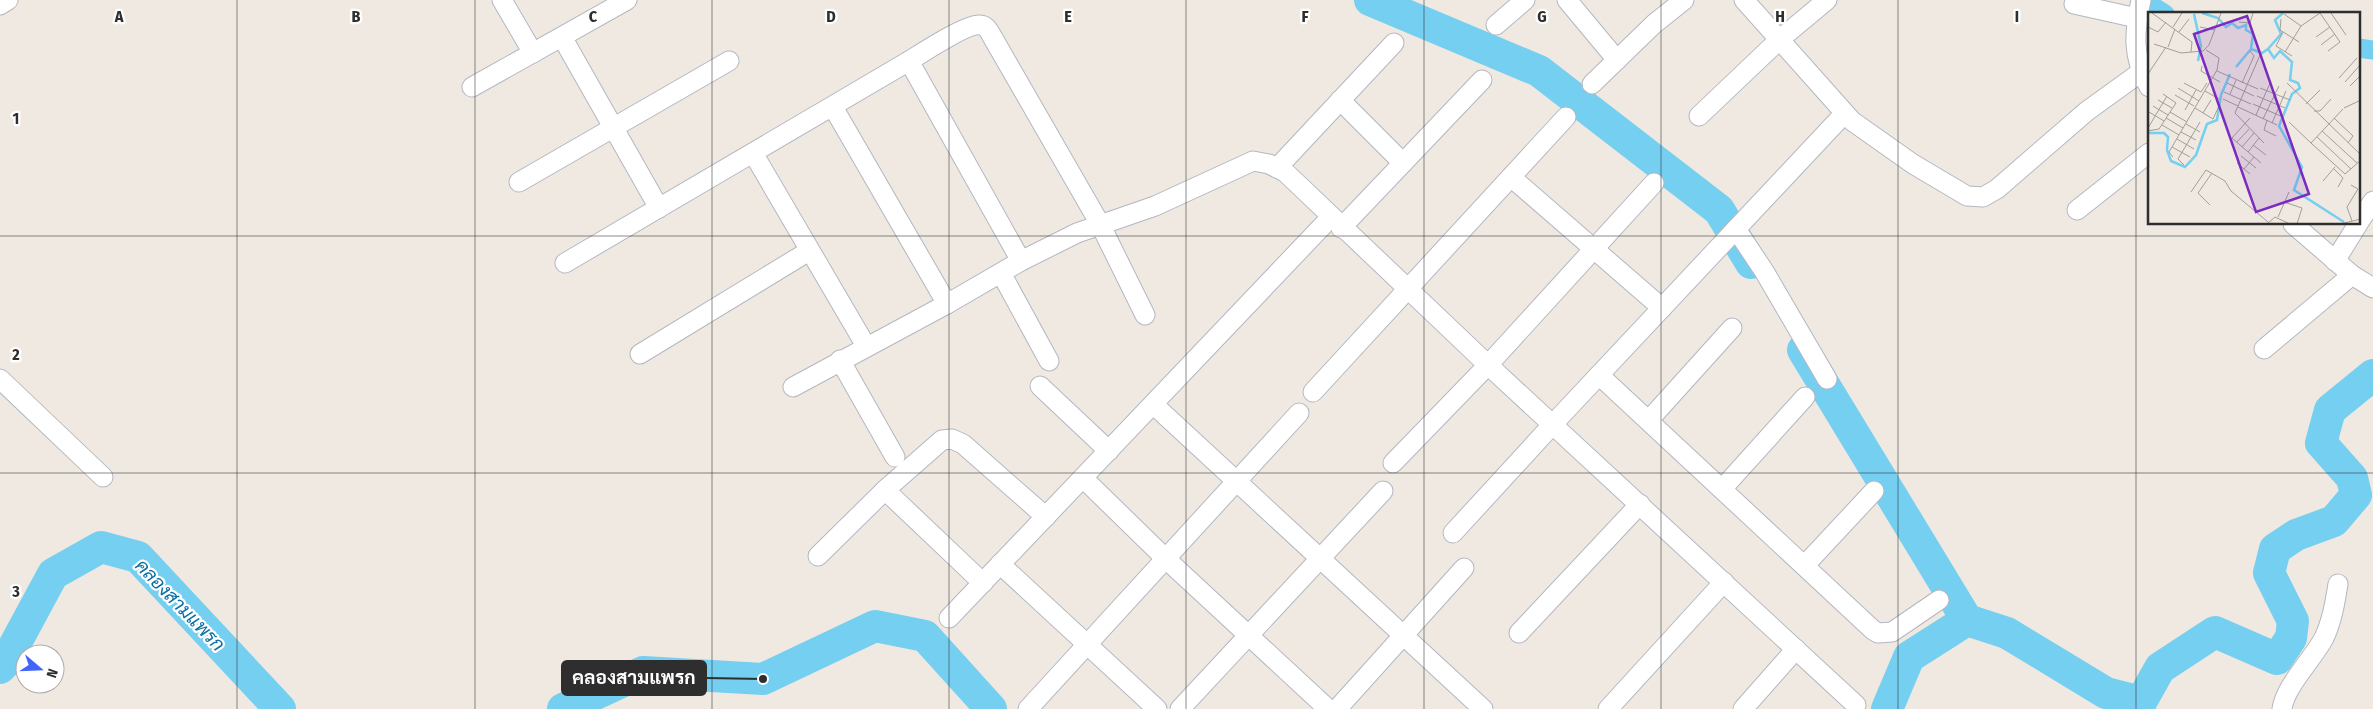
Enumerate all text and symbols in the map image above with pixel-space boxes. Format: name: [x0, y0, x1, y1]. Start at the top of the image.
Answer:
text: A: [114, 7, 124, 26]
text: B: [352, 7, 361, 26]
text: C: [589, 7, 598, 26]
text: D: [826, 7, 836, 26]
text: E: [1064, 7, 1072, 26]
text: F: [1301, 7, 1309, 26]
text: G: [1537, 7, 1547, 26]
text: H: [1775, 7, 1785, 26]
text: I: [2015, 7, 2019, 26]
inset map: [2148, 12, 2360, 225]
text: 1: [13, 109, 19, 128]
text: 2: [11, 345, 20, 364]
water label: คลองสามแพรก: [130, 554, 230, 656]
text: 3: [11, 582, 20, 601]
north arrow: [15, 644, 65, 694]
callout: คลองสามแพรก: [562, 661, 706, 695]
text: N: [42, 666, 61, 680]
text: คลองสามแพรก: [572, 666, 696, 689]

